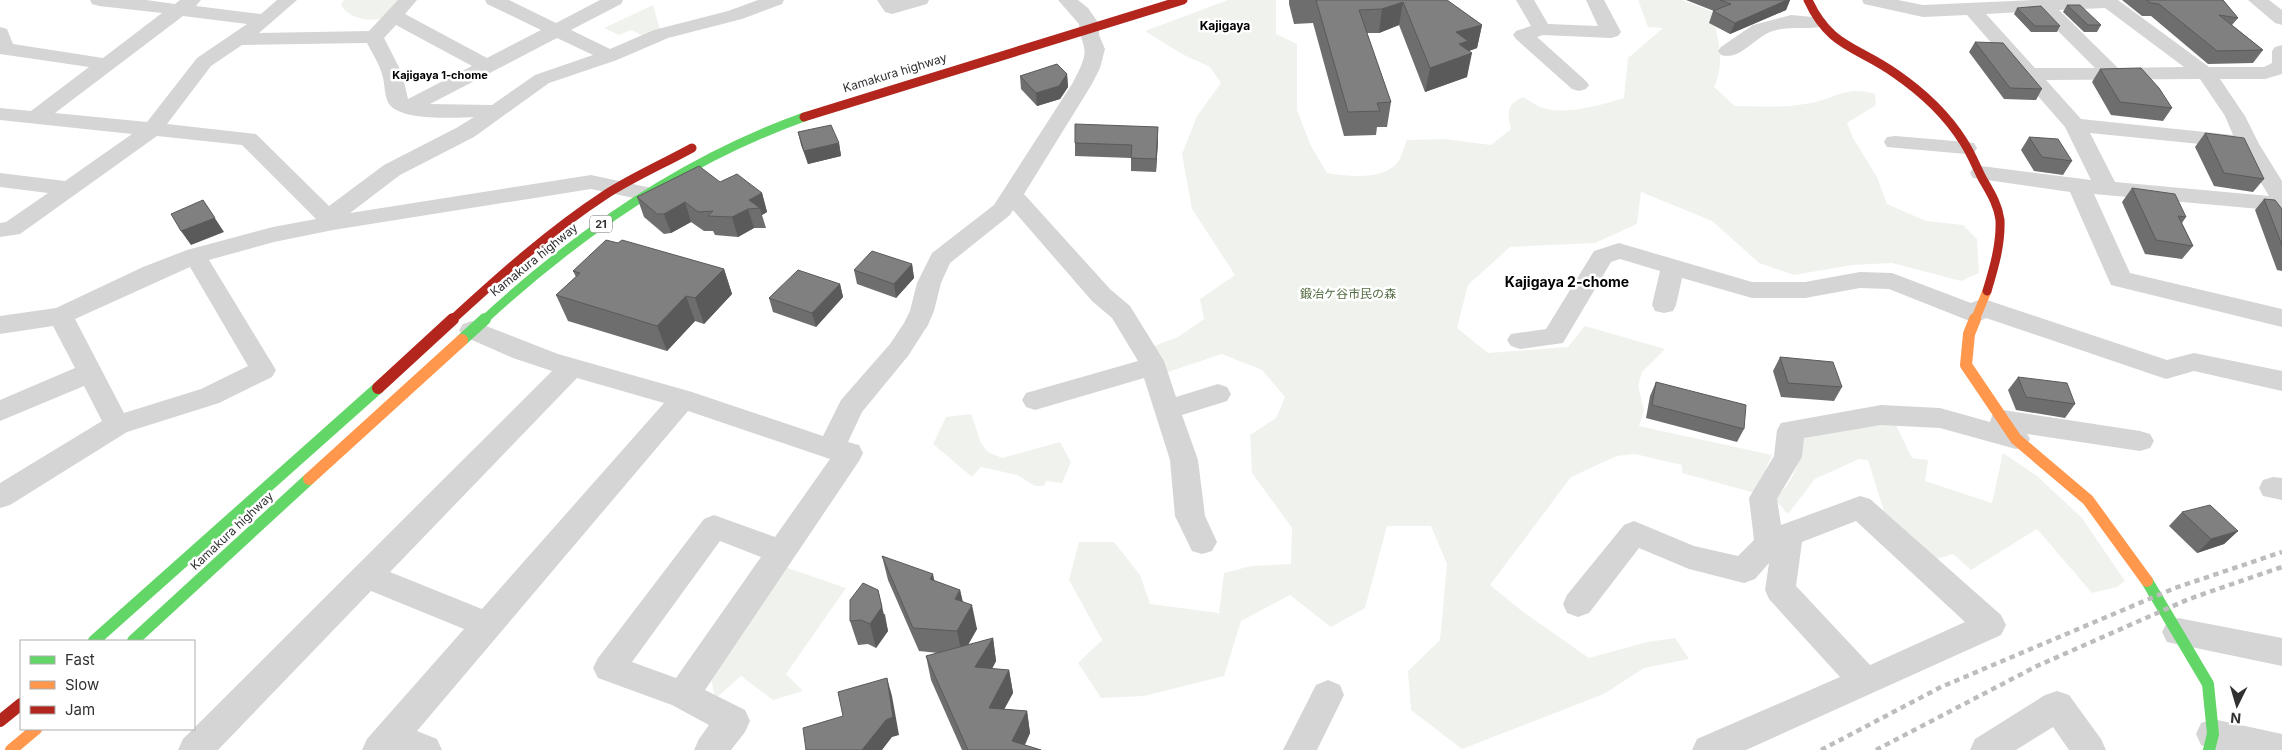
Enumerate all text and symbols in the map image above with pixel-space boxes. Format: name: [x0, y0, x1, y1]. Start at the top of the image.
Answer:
district label: Kajigaya: [1200, 18, 1250, 33]
street label: Kamakura highway: [841, 49, 949, 95]
district label: Kajigaya 1-chome: [392, 68, 488, 82]
road number: 21: [590, 215, 612, 232]
street label: Kamakura highway: [487, 220, 581, 299]
district label: Kajigaya 2-chome: [1505, 273, 1629, 290]
park label: 鍛冶ケ谷市民の森: [1300, 286, 1396, 301]
street label: Kamakura highway: [187, 488, 276, 573]
legend: [20, 640, 195, 730]
text: Fast: [65, 650, 95, 669]
text: Slow: [65, 675, 99, 694]
north arrow: [2212, 680, 2262, 730]
text: Jam: [65, 700, 95, 719]
text: N: [2230, 710, 2242, 727]

